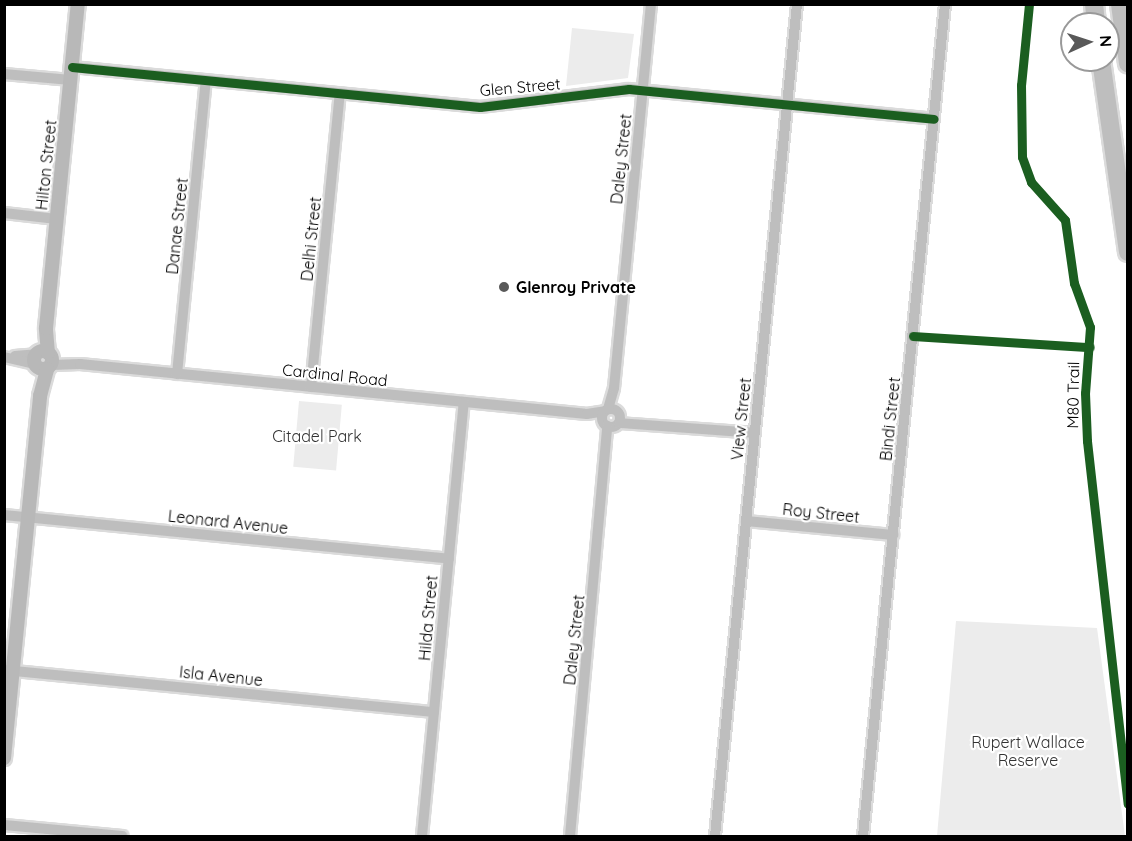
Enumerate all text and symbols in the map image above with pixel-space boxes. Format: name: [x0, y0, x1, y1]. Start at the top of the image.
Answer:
north arrow: [1060, 12, 1120, 72]
text: N: [1096, 35, 1116, 48]
street label: Glen Street: [479, 74, 561, 100]
street label: Daley Street: [607, 113, 635, 205]
street label: Hilton Street: [32, 119, 60, 211]
street label: Danae Street: [162, 177, 192, 275]
street label: Delhi Street: [297, 196, 325, 282]
place label: Glenroy Private: [516, 277, 636, 297]
marker: Glenroy Private: [497, 280, 511, 294]
street label: Cardinal Road: [281, 360, 389, 390]
street label: M80 Trail: [1063, 361, 1083, 429]
street label: Bindi Street: [876, 376, 904, 462]
street label: View Street: [727, 377, 755, 461]
park label: Citadel Park: [272, 426, 362, 446]
street label: Roy Street: [781, 499, 861, 527]
street label: Leonard Avenue: [167, 506, 289, 538]
street label: Hilda Street: [415, 574, 441, 662]
street label: Daley Street: [560, 594, 588, 686]
street label: Isla Avenue: [178, 662, 264, 690]
park label: Rupert Wallace Reserve: [971, 732, 1085, 770]

